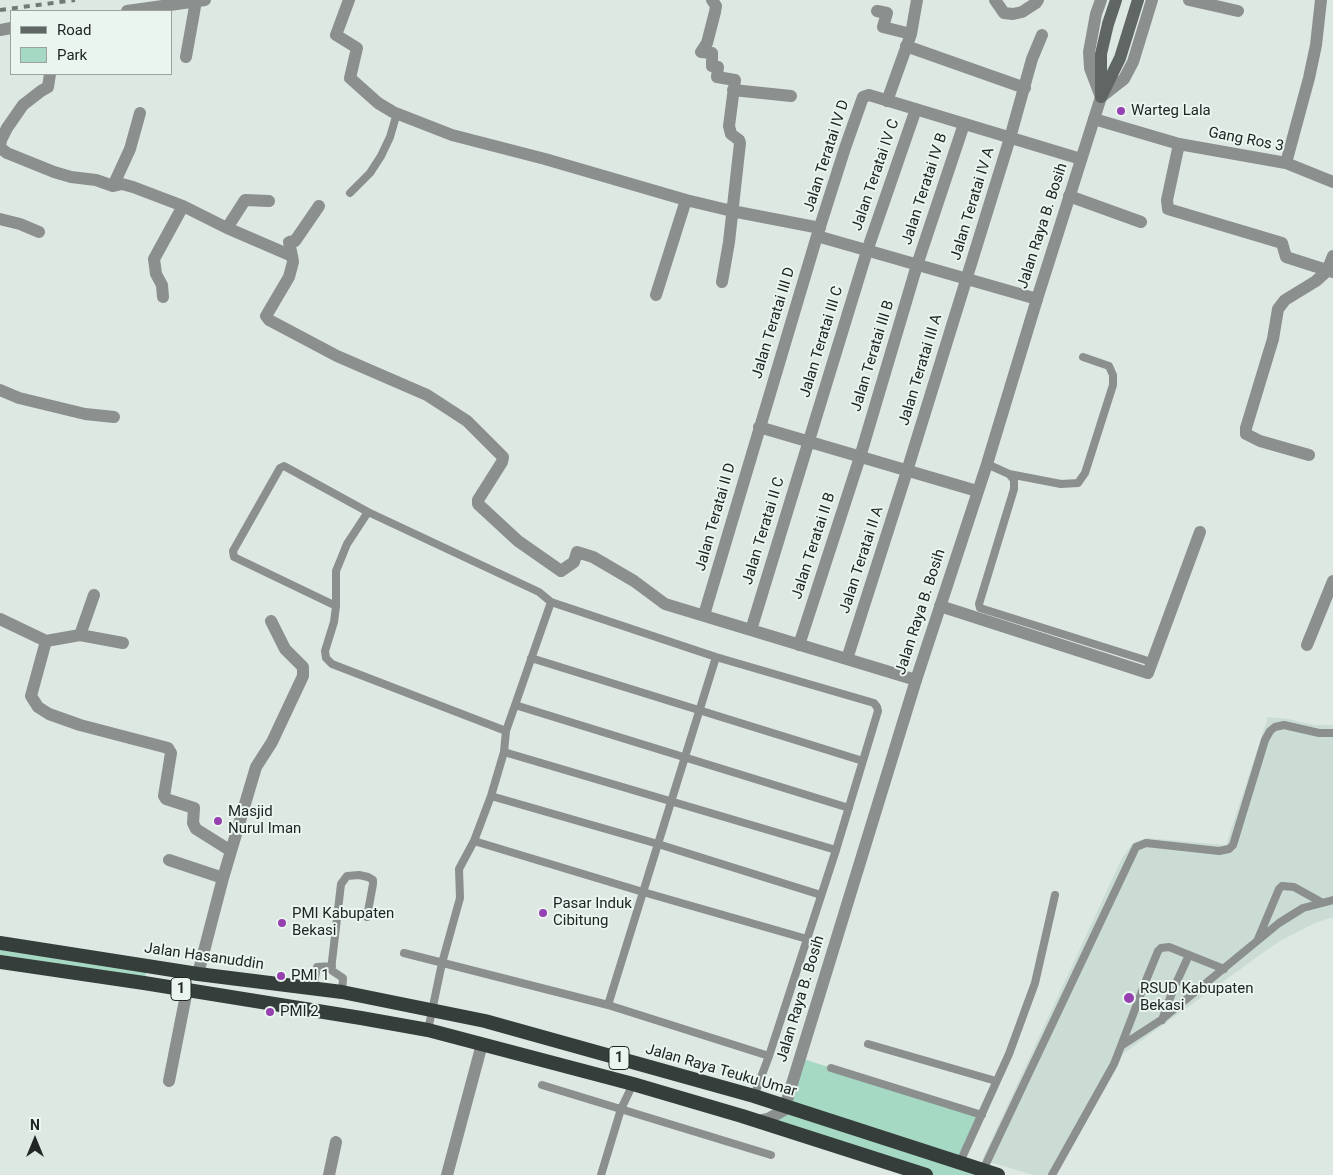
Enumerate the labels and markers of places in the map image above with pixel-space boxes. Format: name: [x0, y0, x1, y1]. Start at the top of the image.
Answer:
place label: Warteg Lala: [1131, 102, 1211, 120]
marker: Warteg Lala: [1115, 105, 1127, 117]
place label: Masjid Nurul Iman: [228, 803, 301, 838]
marker: Masjid Nurul Iman: [212, 815, 224, 827]
place label: Pasar Induk Cibitung: [553, 895, 632, 930]
place label: PMI Kabupaten Bekasi: [292, 905, 394, 940]
marker: Pasar Induk Cibitung: [537, 907, 549, 919]
marker: PMI Kabupaten Bekasi: [276, 917, 288, 929]
place label: PMI 1: [291, 967, 330, 985]
marker: PMI 1: [275, 970, 287, 982]
place label: RSUD Kabupaten Bekasi: [1140, 980, 1253, 1015]
marker: RSUD Kabupaten Bekasi: [1122, 991, 1136, 1005]
place label: PMI 2: [280, 1003, 319, 1021]
marker: PMI 2: [264, 1006, 276, 1018]

